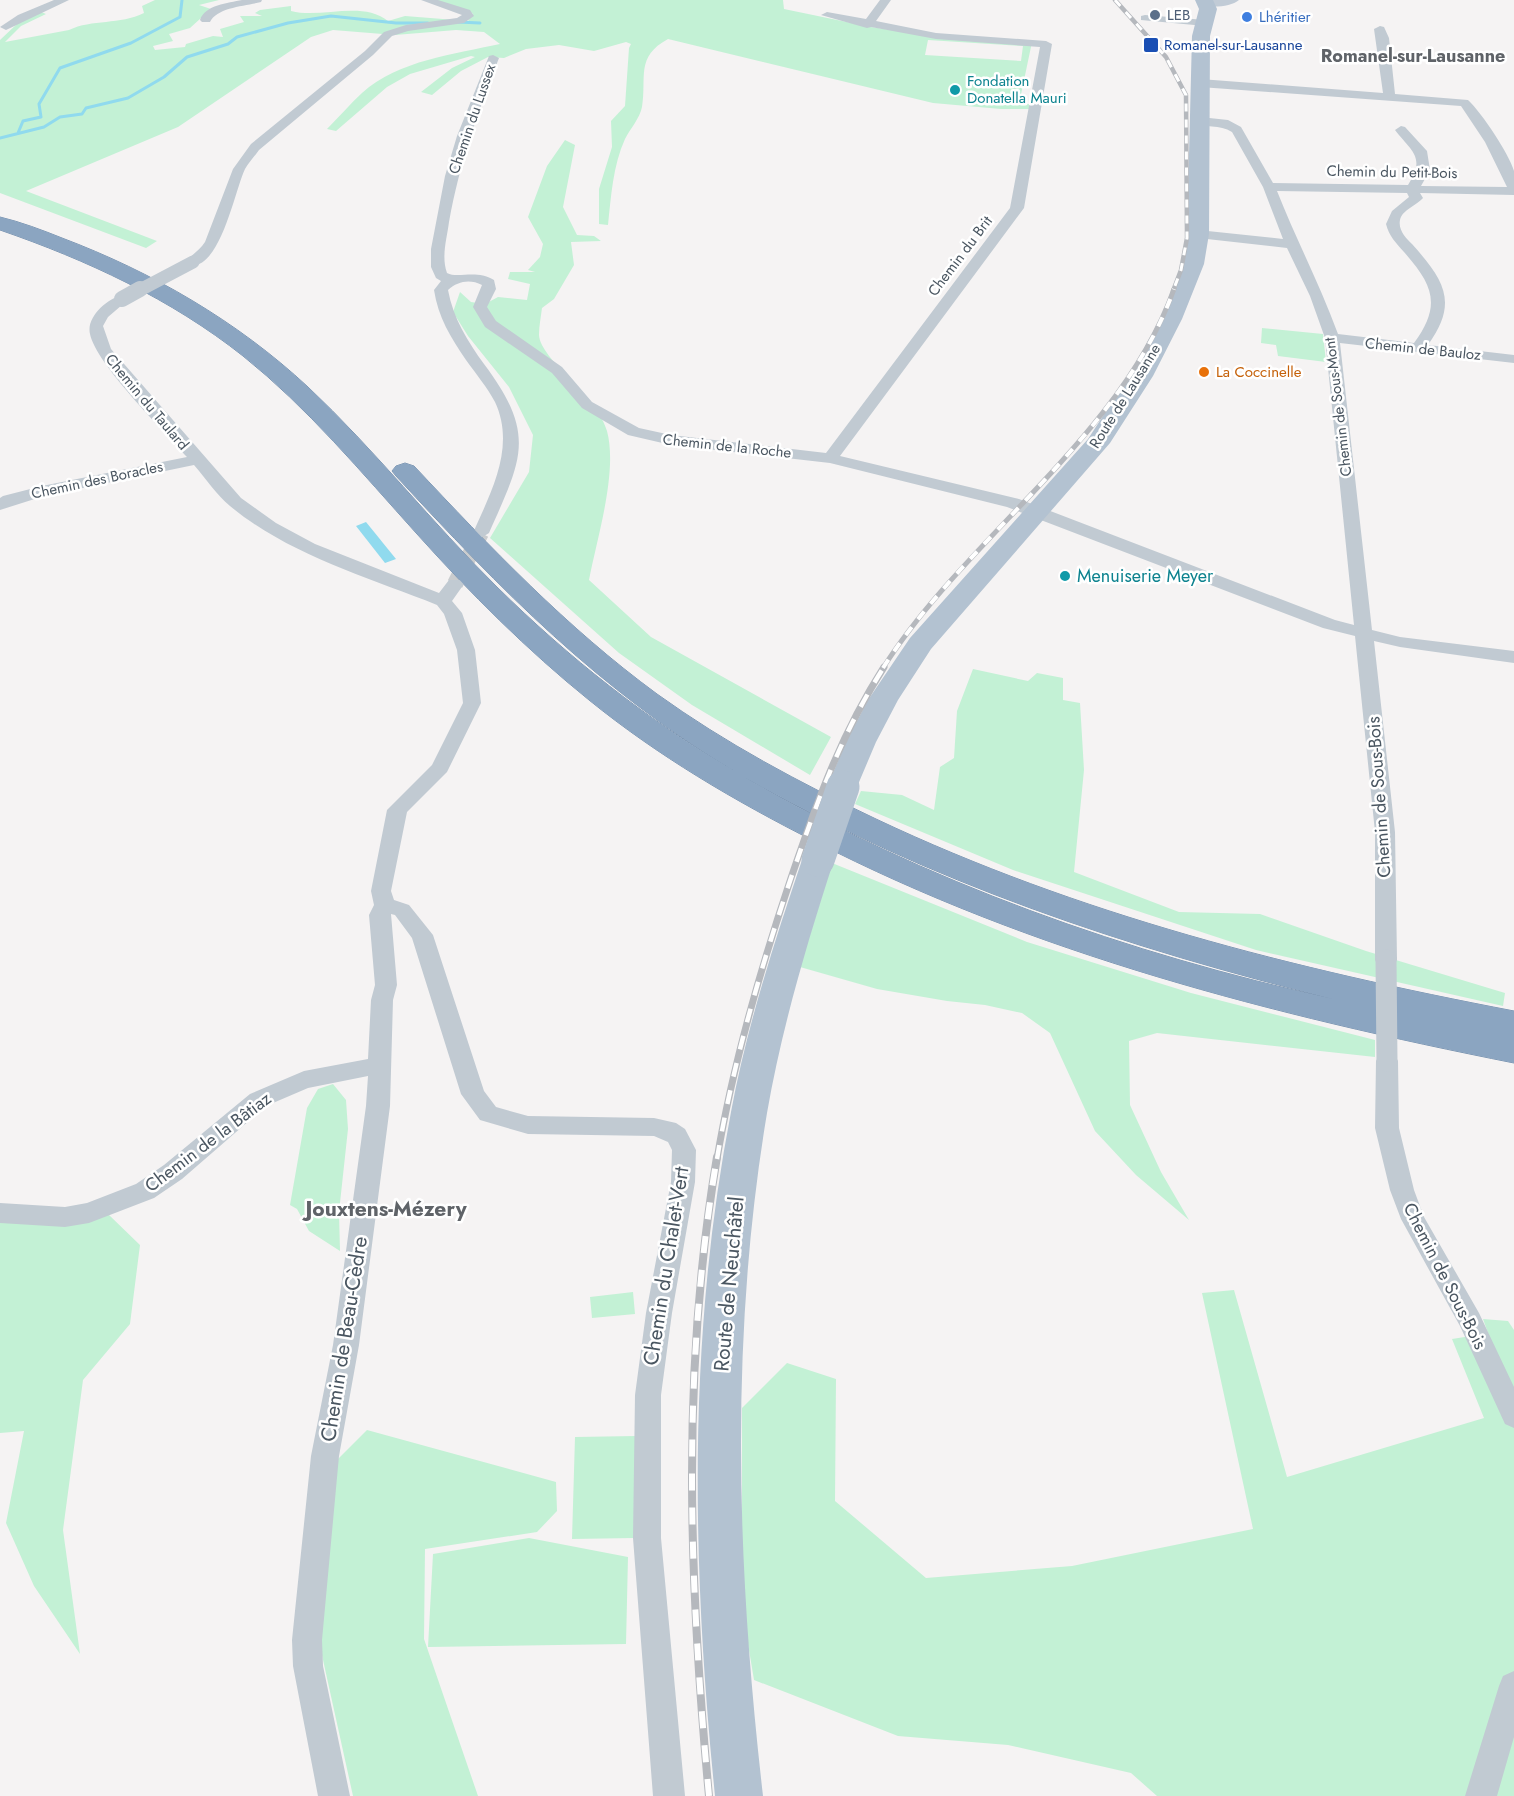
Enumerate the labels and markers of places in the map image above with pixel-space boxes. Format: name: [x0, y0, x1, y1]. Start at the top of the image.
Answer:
place label: LEB: [1167, 4, 1190, 26]
place label: Lhéritier: [1259, 6, 1312, 28]
marker: LEB: [1148, 8, 1162, 22]
marker: Lhéritier: [1240, 10, 1254, 24]
place label: Romanel-sur-Lausanne: [1164, 34, 1303, 56]
marker: Romanel-sur-Lausanne: [1142, 36, 1160, 54]
place label: Fondation Donatella Mauri: [967, 70, 1067, 109]
marker: Fondation Donatella Mauri: [948, 83, 962, 97]
place label: La Coccinelle: [1216, 361, 1302, 383]
marker: La Coccinelle: [1197, 365, 1211, 379]
place label: Menuiserie Meyer: [1077, 563, 1214, 589]
marker: Menuiserie Meyer: [1058, 569, 1072, 583]

